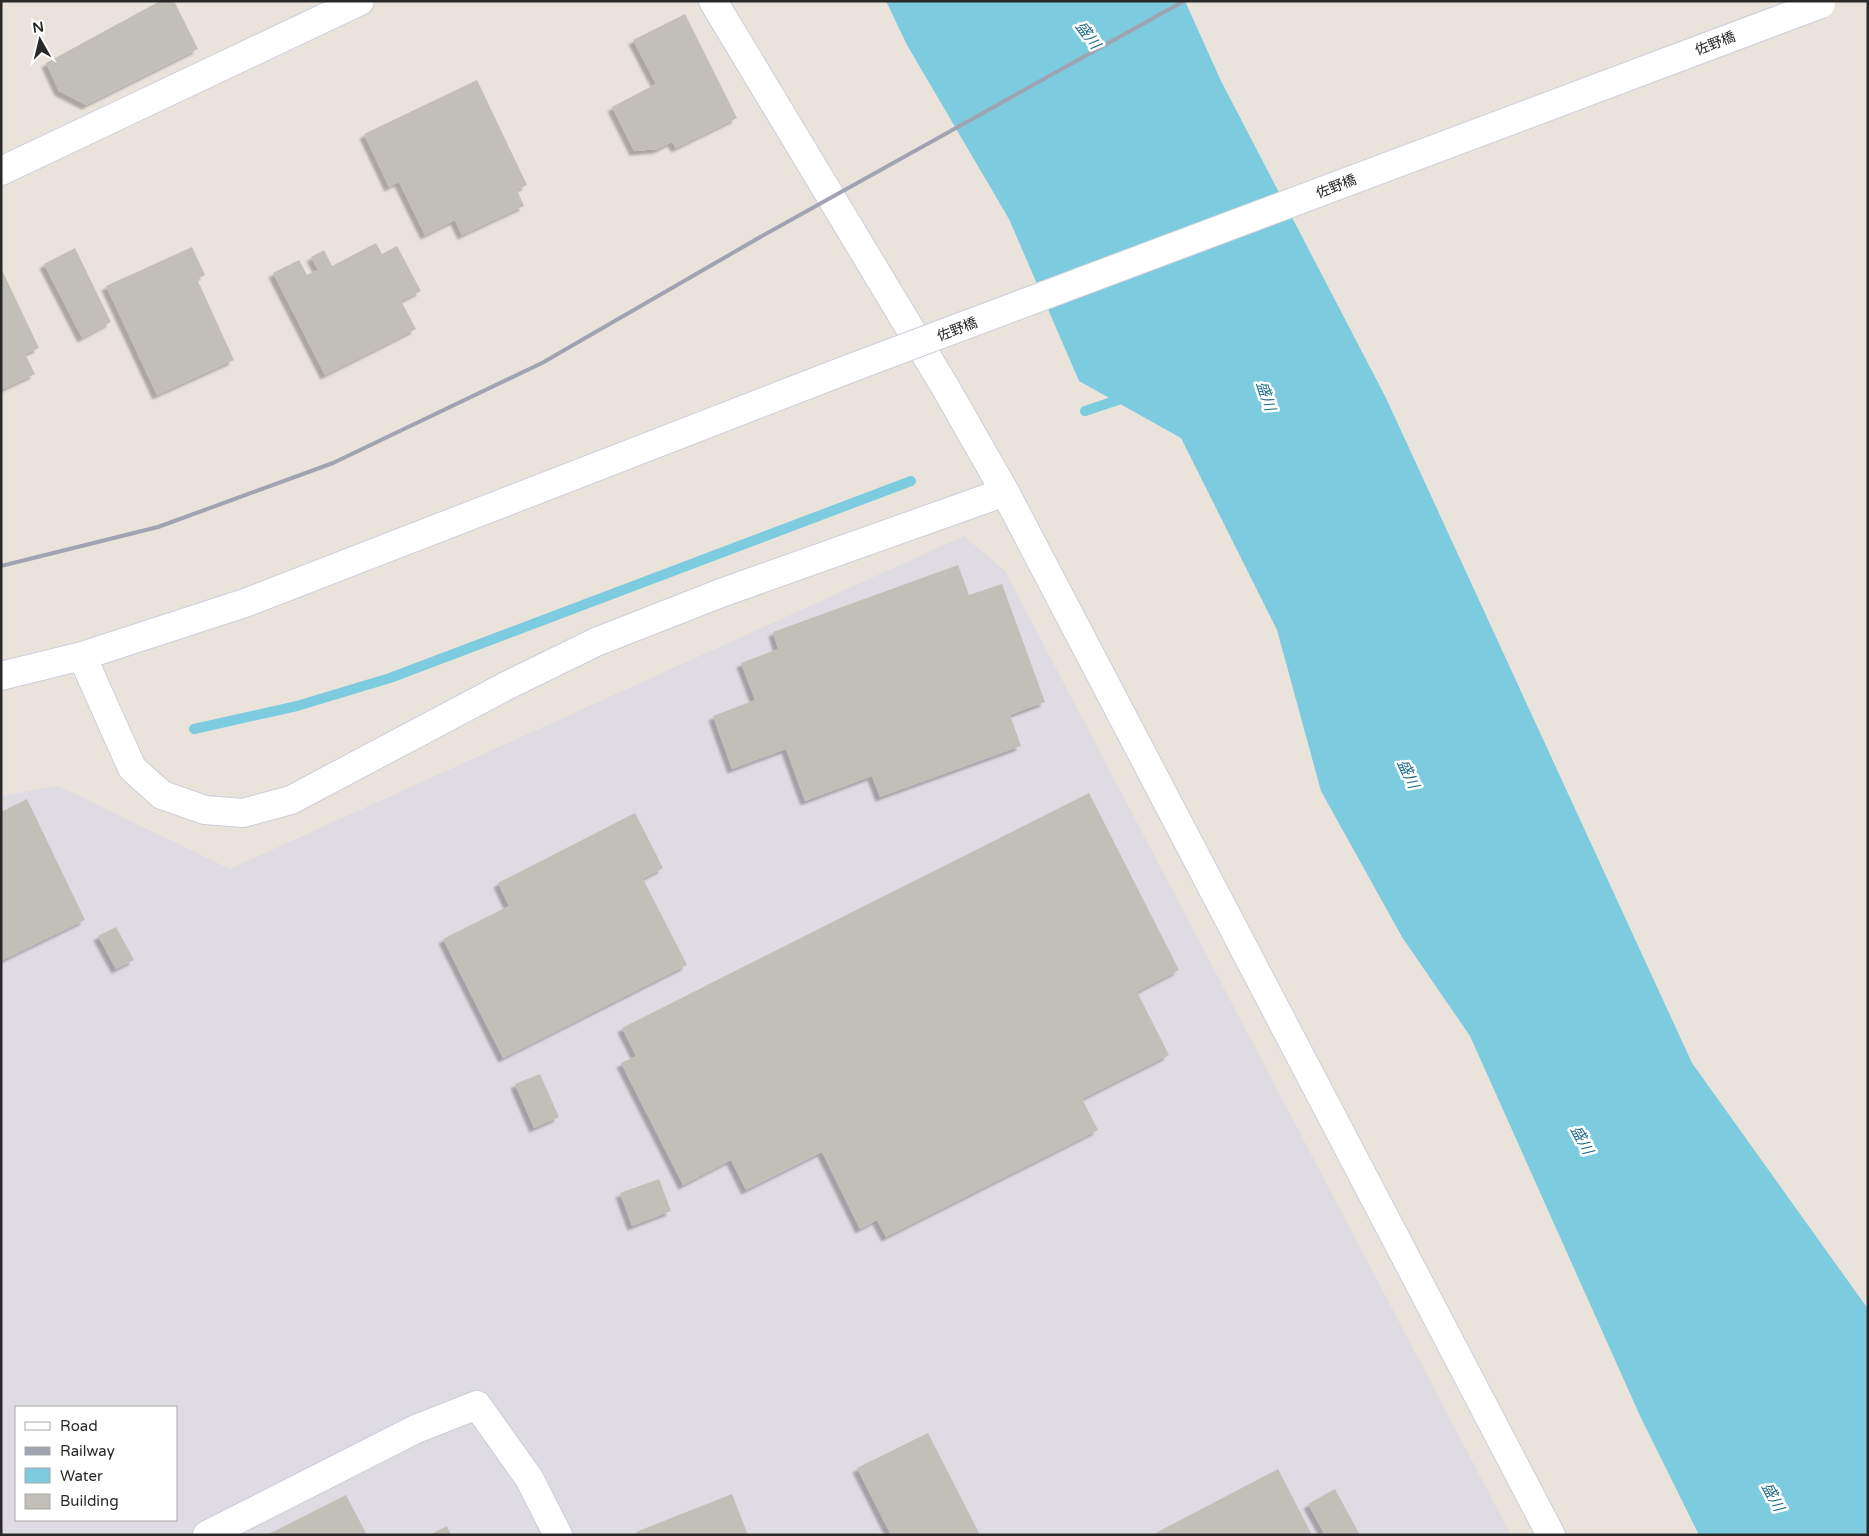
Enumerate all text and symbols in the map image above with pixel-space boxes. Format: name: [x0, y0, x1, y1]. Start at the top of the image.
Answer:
north arrow: [15, 15, 65, 65]
text: N: [32, 18, 45, 37]
water label: 盛川: [1072, 18, 1105, 54]
street label: 佐野橋: [1693, 28, 1738, 59]
street label: 佐野橋: [1314, 171, 1359, 202]
street label: 佐野橋: [935, 314, 980, 345]
water label: 盛川: [1253, 379, 1280, 415]
water label: 盛川: [1394, 757, 1423, 793]
water label: 盛川: [1567, 1123, 1598, 1159]
legend: [15, 1406, 178, 1521]
text: Road: [60, 1417, 98, 1435]
text: Railway: [60, 1442, 115, 1460]
text: Water: [60, 1467, 103, 1485]
water label: 盛川: [1758, 1480, 1789, 1516]
text: Building: [60, 1492, 119, 1510]

